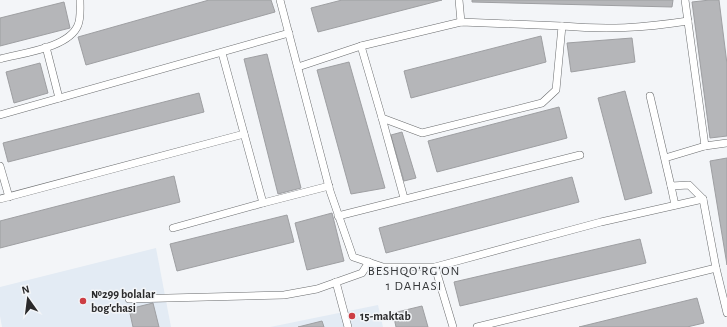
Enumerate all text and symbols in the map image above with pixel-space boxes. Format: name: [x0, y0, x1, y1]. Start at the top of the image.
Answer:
district label: BESHQO'RG'ON 1 DAHASI: [368, 265, 460, 293]
north arrow: [8, 279, 48, 319]
text: N: [21, 284, 31, 296]
place label: №299 bolalar bog'chasi: [91, 288, 156, 314]
marker: №299 bolalar bog'chasi: [78, 296, 88, 306]
place label: 15-maktab: [360, 310, 411, 322]
marker: 15-maktab: [347, 311, 357, 321]

